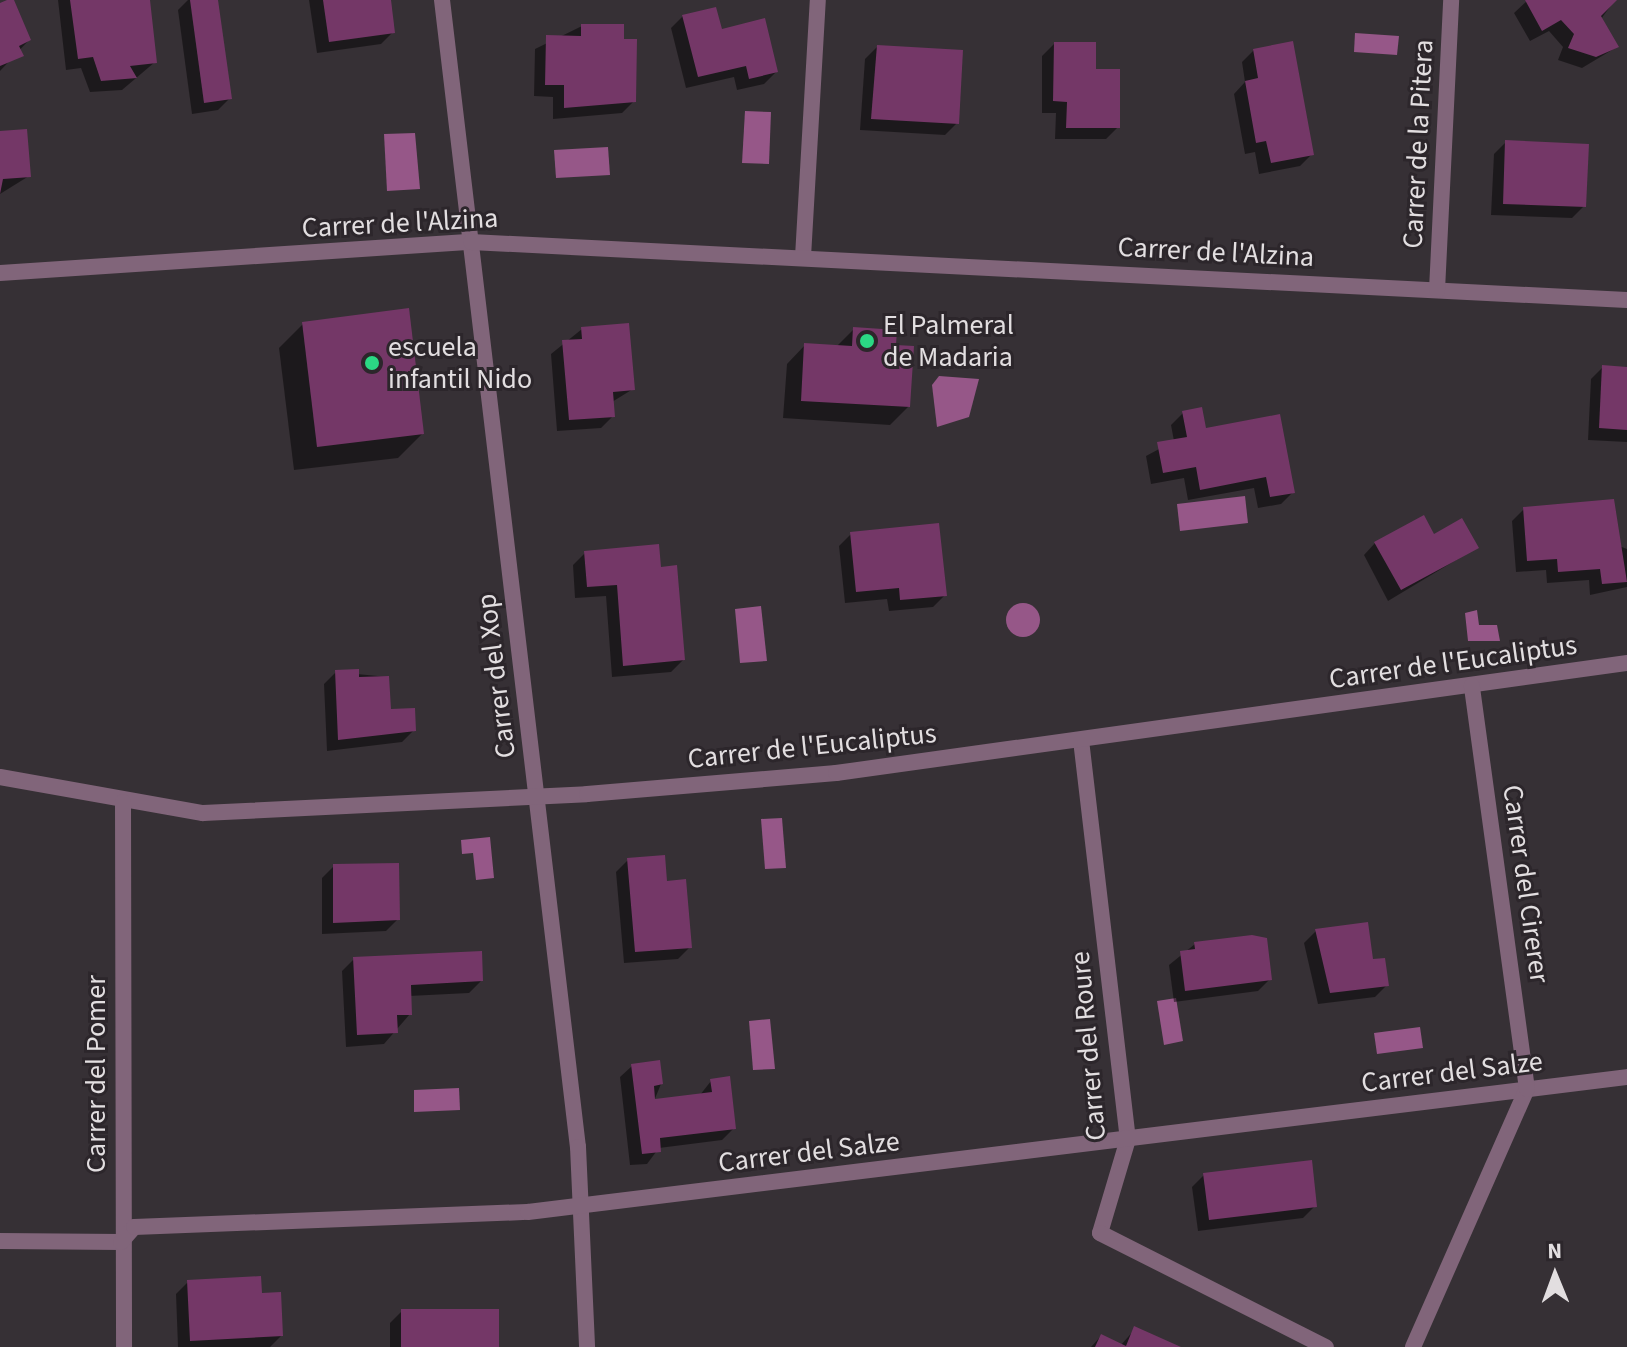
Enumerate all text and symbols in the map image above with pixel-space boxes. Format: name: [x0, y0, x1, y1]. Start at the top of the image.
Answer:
street label: Carrer de la Pitera: [1396, 39, 1440, 249]
street label: Carrer de l'Alzina: [301, 201, 499, 245]
street label: Carrer de l'Alzina: [1117, 230, 1315, 274]
place label: El Palmeral de Madaria: [883, 308, 1014, 374]
place label: escuela infantil Nido: [388, 330, 532, 396]
marker: El Palmeral de Madaria: [858, 332, 876, 350]
marker: escuela infantil Nido: [363, 354, 381, 372]
street label: Carrer del Xop: [469, 592, 523, 760]
street label: Carrer de l'Eucaliptus: [1327, 628, 1579, 696]
street label: Carrer de l'Eucaliptus: [686, 716, 938, 776]
street label: Carrer del Cirerer: [1495, 783, 1557, 985]
street label: Carrer del Roure: [1063, 950, 1113, 1142]
street label: Carrer del Pomer: [79, 975, 113, 1173]
street label: Carrer del Salze: [1359, 1044, 1545, 1100]
street label: Carrer del Salze: [716, 1124, 902, 1180]
north arrow: [1515, 1235, 1595, 1315]
text: N: [1547, 1235, 1562, 1267]

